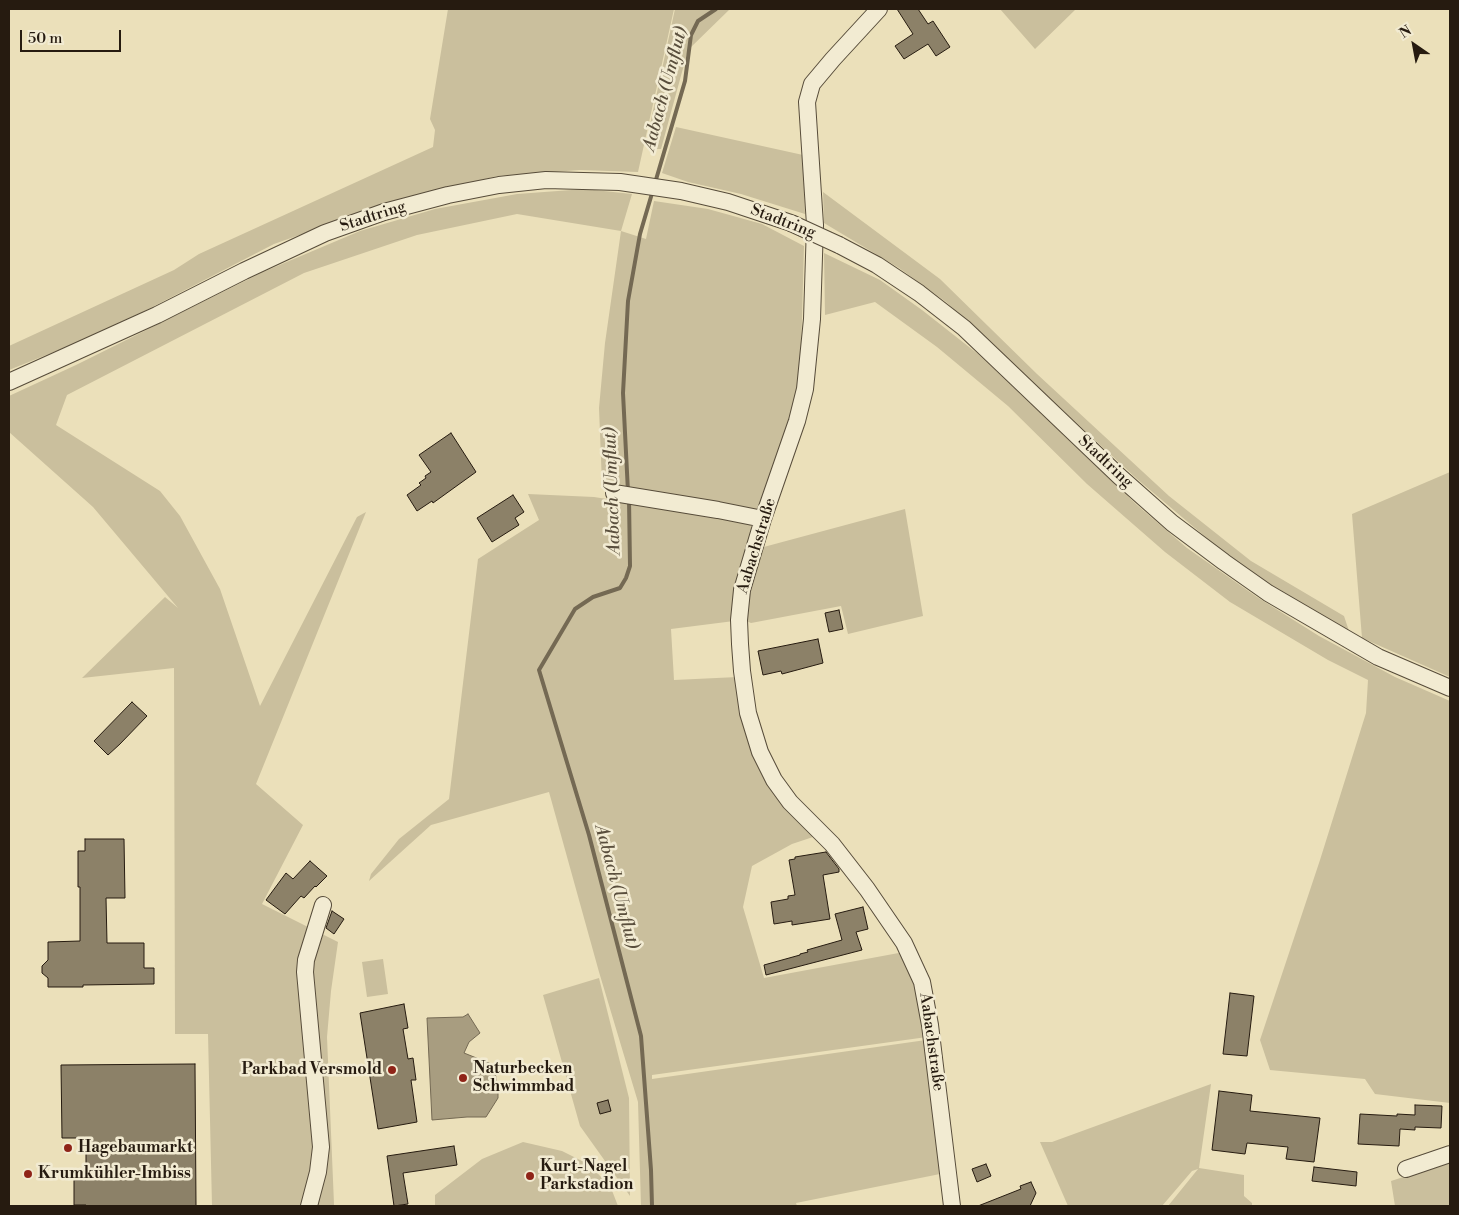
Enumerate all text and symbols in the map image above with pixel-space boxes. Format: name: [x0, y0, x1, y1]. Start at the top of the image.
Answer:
scale bar: [22, 20, 124, 52]
north arrow: [1389, 20, 1439, 70]
text: N: [1396, 22, 1415, 43]
water label: Aabach (Umflut): [639, 25, 693, 153]
text: 50 m: [28, 29, 62, 48]
street label: Stadtring: [338, 197, 408, 237]
street label: Stadtring: [748, 201, 818, 243]
water label: Aabach (Umflut): [600, 427, 626, 555]
street label: Stadtring: [1073, 432, 1137, 492]
street label: Aabachstraße: [733, 496, 781, 596]
water label: Aabach (Umflut): [589, 823, 643, 951]
street label: Aabachstraße: [915, 992, 947, 1092]
place label: Naturbecken Schwimmbad: [473, 1059, 574, 1097]
place label: Parkbad Versmold: [241, 1060, 382, 1080]
marker: Parkbad Versmold: [386, 1064, 398, 1076]
marker: Naturbecken Schwimmbad: [457, 1072, 469, 1084]
place label: Hagebaumarkt: [78, 1138, 193, 1158]
marker: Hagebaumarkt: [62, 1142, 74, 1154]
place label: Kurt-Nagel Parkstadion: [540, 1157, 633, 1195]
place label: Krumkühler-Imbiss: [38, 1164, 191, 1184]
marker: Krumkühler-Imbiss: [22, 1168, 34, 1180]
marker: Kurt-Nagel Parkstadion: [524, 1170, 536, 1182]

